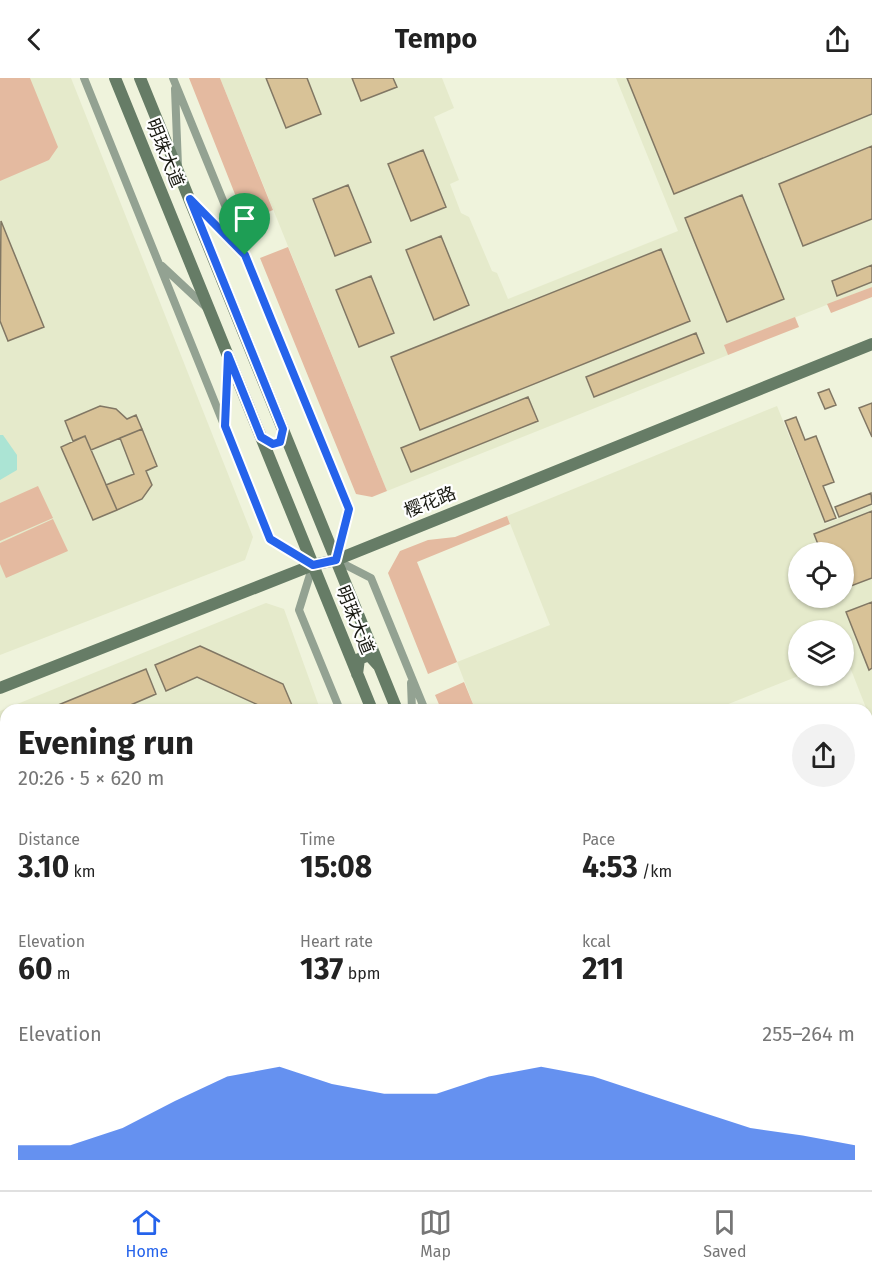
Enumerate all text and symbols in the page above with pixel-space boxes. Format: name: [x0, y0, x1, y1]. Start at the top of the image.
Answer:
icon: back: [18, 23, 51, 56]
text: Tempo: [395, 23, 477, 55]
icon: share: [821, 23, 854, 56]
street label: 明珠大道: [141, 116, 189, 190]
pin: [219, 193, 270, 255]
icon: arrive: [228, 202, 261, 235]
street label: 樱花路: [401, 482, 459, 522]
map controls: [788, 542, 854, 686]
button: locate: [788, 542, 854, 608]
street label: 明珠大道: [331, 583, 379, 657]
button: layers: [788, 620, 854, 686]
text: Evening run: [18, 723, 194, 763]
button: share: [792, 724, 855, 787]
text: 20:26 · 5 × 620 m: [18, 766, 164, 790]
text: Distance: [18, 830, 80, 849]
text: Time: [300, 830, 335, 849]
text: Pace: [582, 830, 615, 849]
text: 3.10: [18, 849, 69, 885]
text: 15:08: [300, 849, 372, 885]
text: 4:53: [582, 849, 638, 885]
text: km: [69, 862, 95, 881]
text: /km: [638, 862, 672, 881]
text: Elevation: [18, 932, 85, 951]
text: Heart rate: [300, 932, 373, 951]
text: kcal: [582, 932, 611, 951]
text: 60: [18, 951, 52, 987]
text: 137: [300, 951, 343, 987]
text: 211: [582, 951, 624, 987]
text: m: [52, 964, 70, 983]
text: bpm: [343, 964, 380, 983]
text: Elevation: [18, 1022, 102, 1046]
text: 255–264 m: [762, 1022, 855, 1046]
tab: Home: [126, 1206, 168, 1261]
tab: Map: [419, 1206, 452, 1261]
tab: Saved: [703, 1206, 746, 1261]

